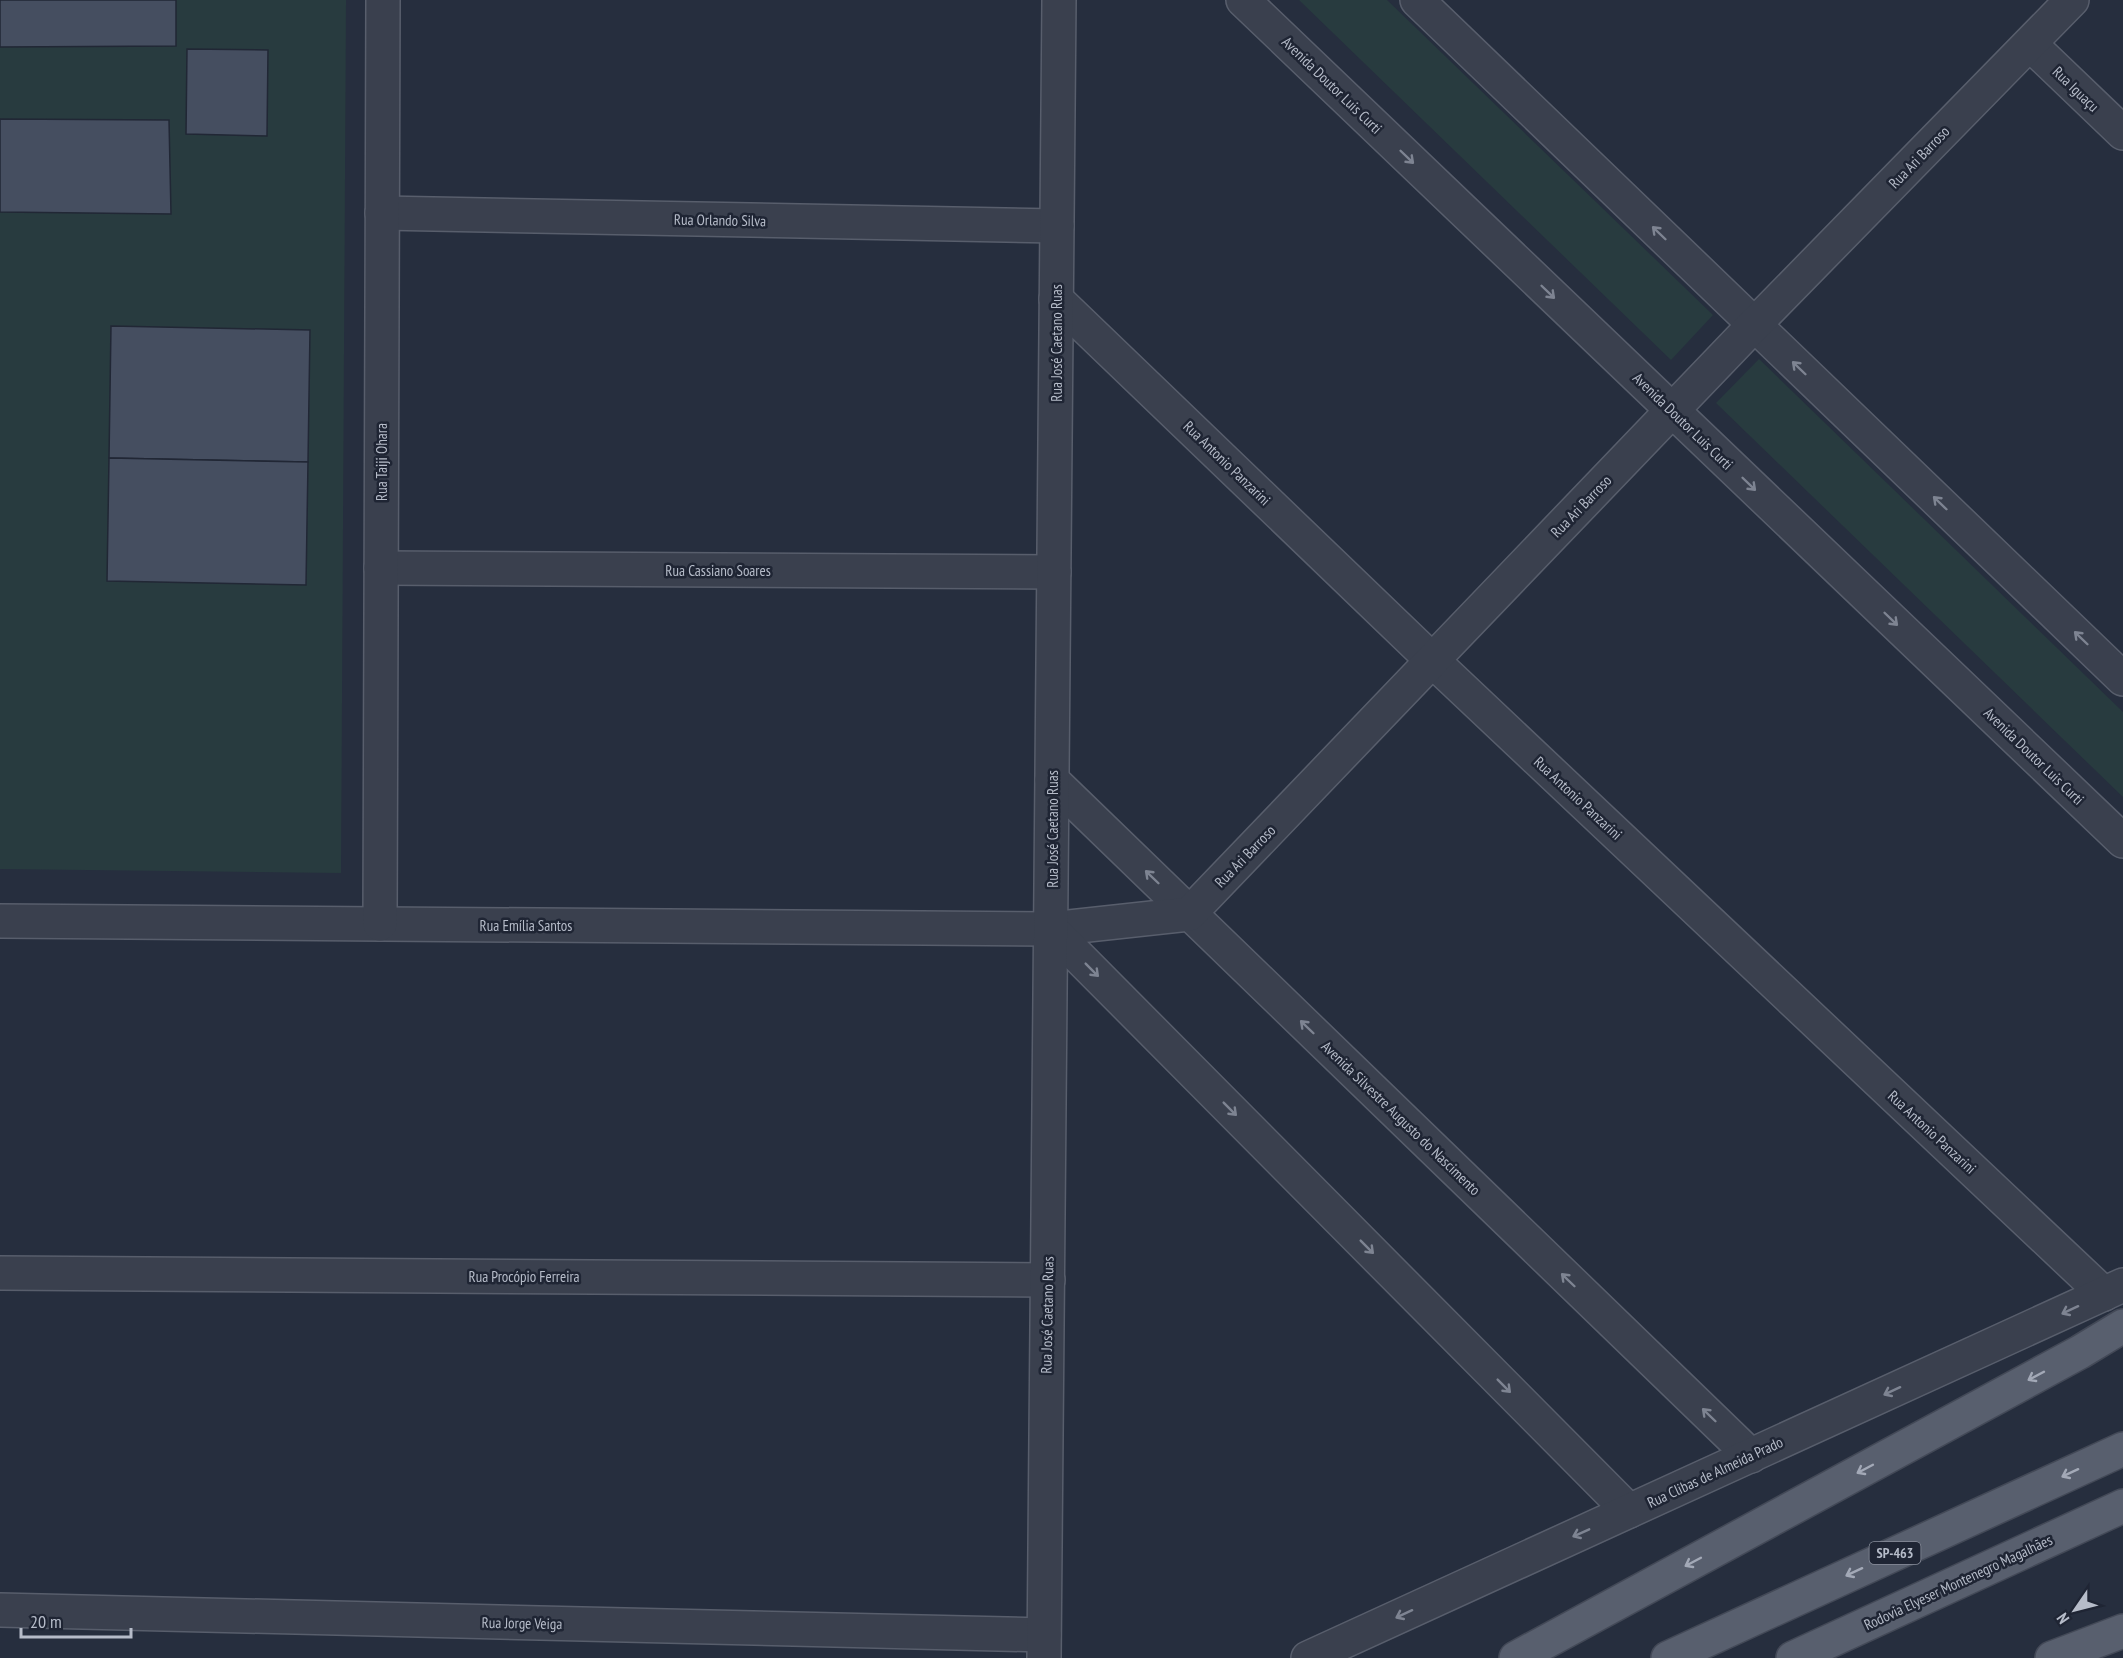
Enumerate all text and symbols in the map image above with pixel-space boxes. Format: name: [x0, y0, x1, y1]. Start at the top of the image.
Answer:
street label: Avenida Doutor Luis Curti: [1278, 32, 1386, 138]
street label: Rua Iguaçu: [2049, 62, 2103, 116]
street label: Rua Ari Barroso: [1885, 122, 1953, 192]
one-way arrow: [1399, 149, 1414, 163]
street label: Rua Orlando Silva: [674, 210, 766, 230]
one-way arrow: [1651, 226, 1666, 240]
street label: Rua José Caetano Ruas: [1047, 284, 1066, 402]
one-way arrow: [1540, 284, 1555, 299]
one-way arrow: [1792, 361, 1807, 376]
street label: Avenida Doutor Luis Curti: [1629, 368, 1737, 474]
street label: Rua Antonio Panzarini: [1180, 417, 1274, 509]
street label: Rua Taiji Ohara: [372, 423, 391, 501]
street label: Rua Ari Barroso: [1547, 471, 1615, 541]
one-way arrow: [1742, 477, 1757, 492]
one-way arrow: [1933, 496, 1948, 510]
street label: Rua Cassiano Soares: [665, 561, 771, 580]
one-way arrow: [1883, 612, 1898, 626]
one-way arrow: [2073, 631, 2088, 645]
street label: Avenida Doutor Luis Curti: [1980, 703, 2088, 809]
street label: Rua Antonio Panzarini: [1530, 752, 1626, 844]
street label: Rua José Caetano Ruas: [1043, 770, 1062, 888]
street label: Rua Ari Barroso: [1211, 821, 1279, 891]
one-way arrow: [1144, 870, 1159, 885]
street label: Rua Emília Santos: [480, 916, 572, 935]
one-way arrow: [1085, 963, 1100, 978]
one-way arrow: [1300, 1020, 1315, 1035]
street label: Avenida Silvestre Augusto do Nascimento: [1317, 1037, 1485, 1199]
street label: Rua Antonio Panzarini: [1884, 1086, 1980, 1178]
one-way arrow: [1222, 1101, 1237, 1116]
one-way arrow: [1360, 1240, 1374, 1255]
street label: Rua José Caetano Ruas: [1036, 1256, 1058, 1374]
street label: Rua Procópio Ferreira: [468, 1267, 580, 1286]
one-way arrow: [1561, 1272, 1576, 1287]
one-way arrow: [2061, 1304, 2079, 1316]
one-way arrow: [2028, 1370, 2045, 1382]
one-way arrow: [1497, 1378, 1512, 1393]
one-way arrow: [1884, 1385, 1902, 1397]
one-way arrow: [1701, 1408, 1716, 1422]
street label: Rua Clibas de Almeida Prado: [1644, 1432, 1786, 1512]
one-way arrow: [1856, 1464, 1874, 1475]
one-way arrow: [2061, 1468, 2079, 1480]
one-way arrow: [1573, 1528, 1591, 1539]
street label: Rodovia Elyeser Montenegro Magalhães: [1861, 1530, 2055, 1634]
road number: SP-463: [1870, 1542, 1920, 1564]
one-way arrow: [1685, 1556, 1702, 1568]
one-way arrow: [1846, 1567, 1864, 1579]
north arrow: [2045, 1580, 2105, 1640]
scale bar: [21, 1601, 130, 1639]
one-way arrow: [1395, 1609, 1413, 1620]
text: N: [2052, 1609, 2073, 1628]
text: 20 m: [30, 1610, 62, 1633]
street label: Rua Jorge Veiga: [481, 1613, 563, 1633]

